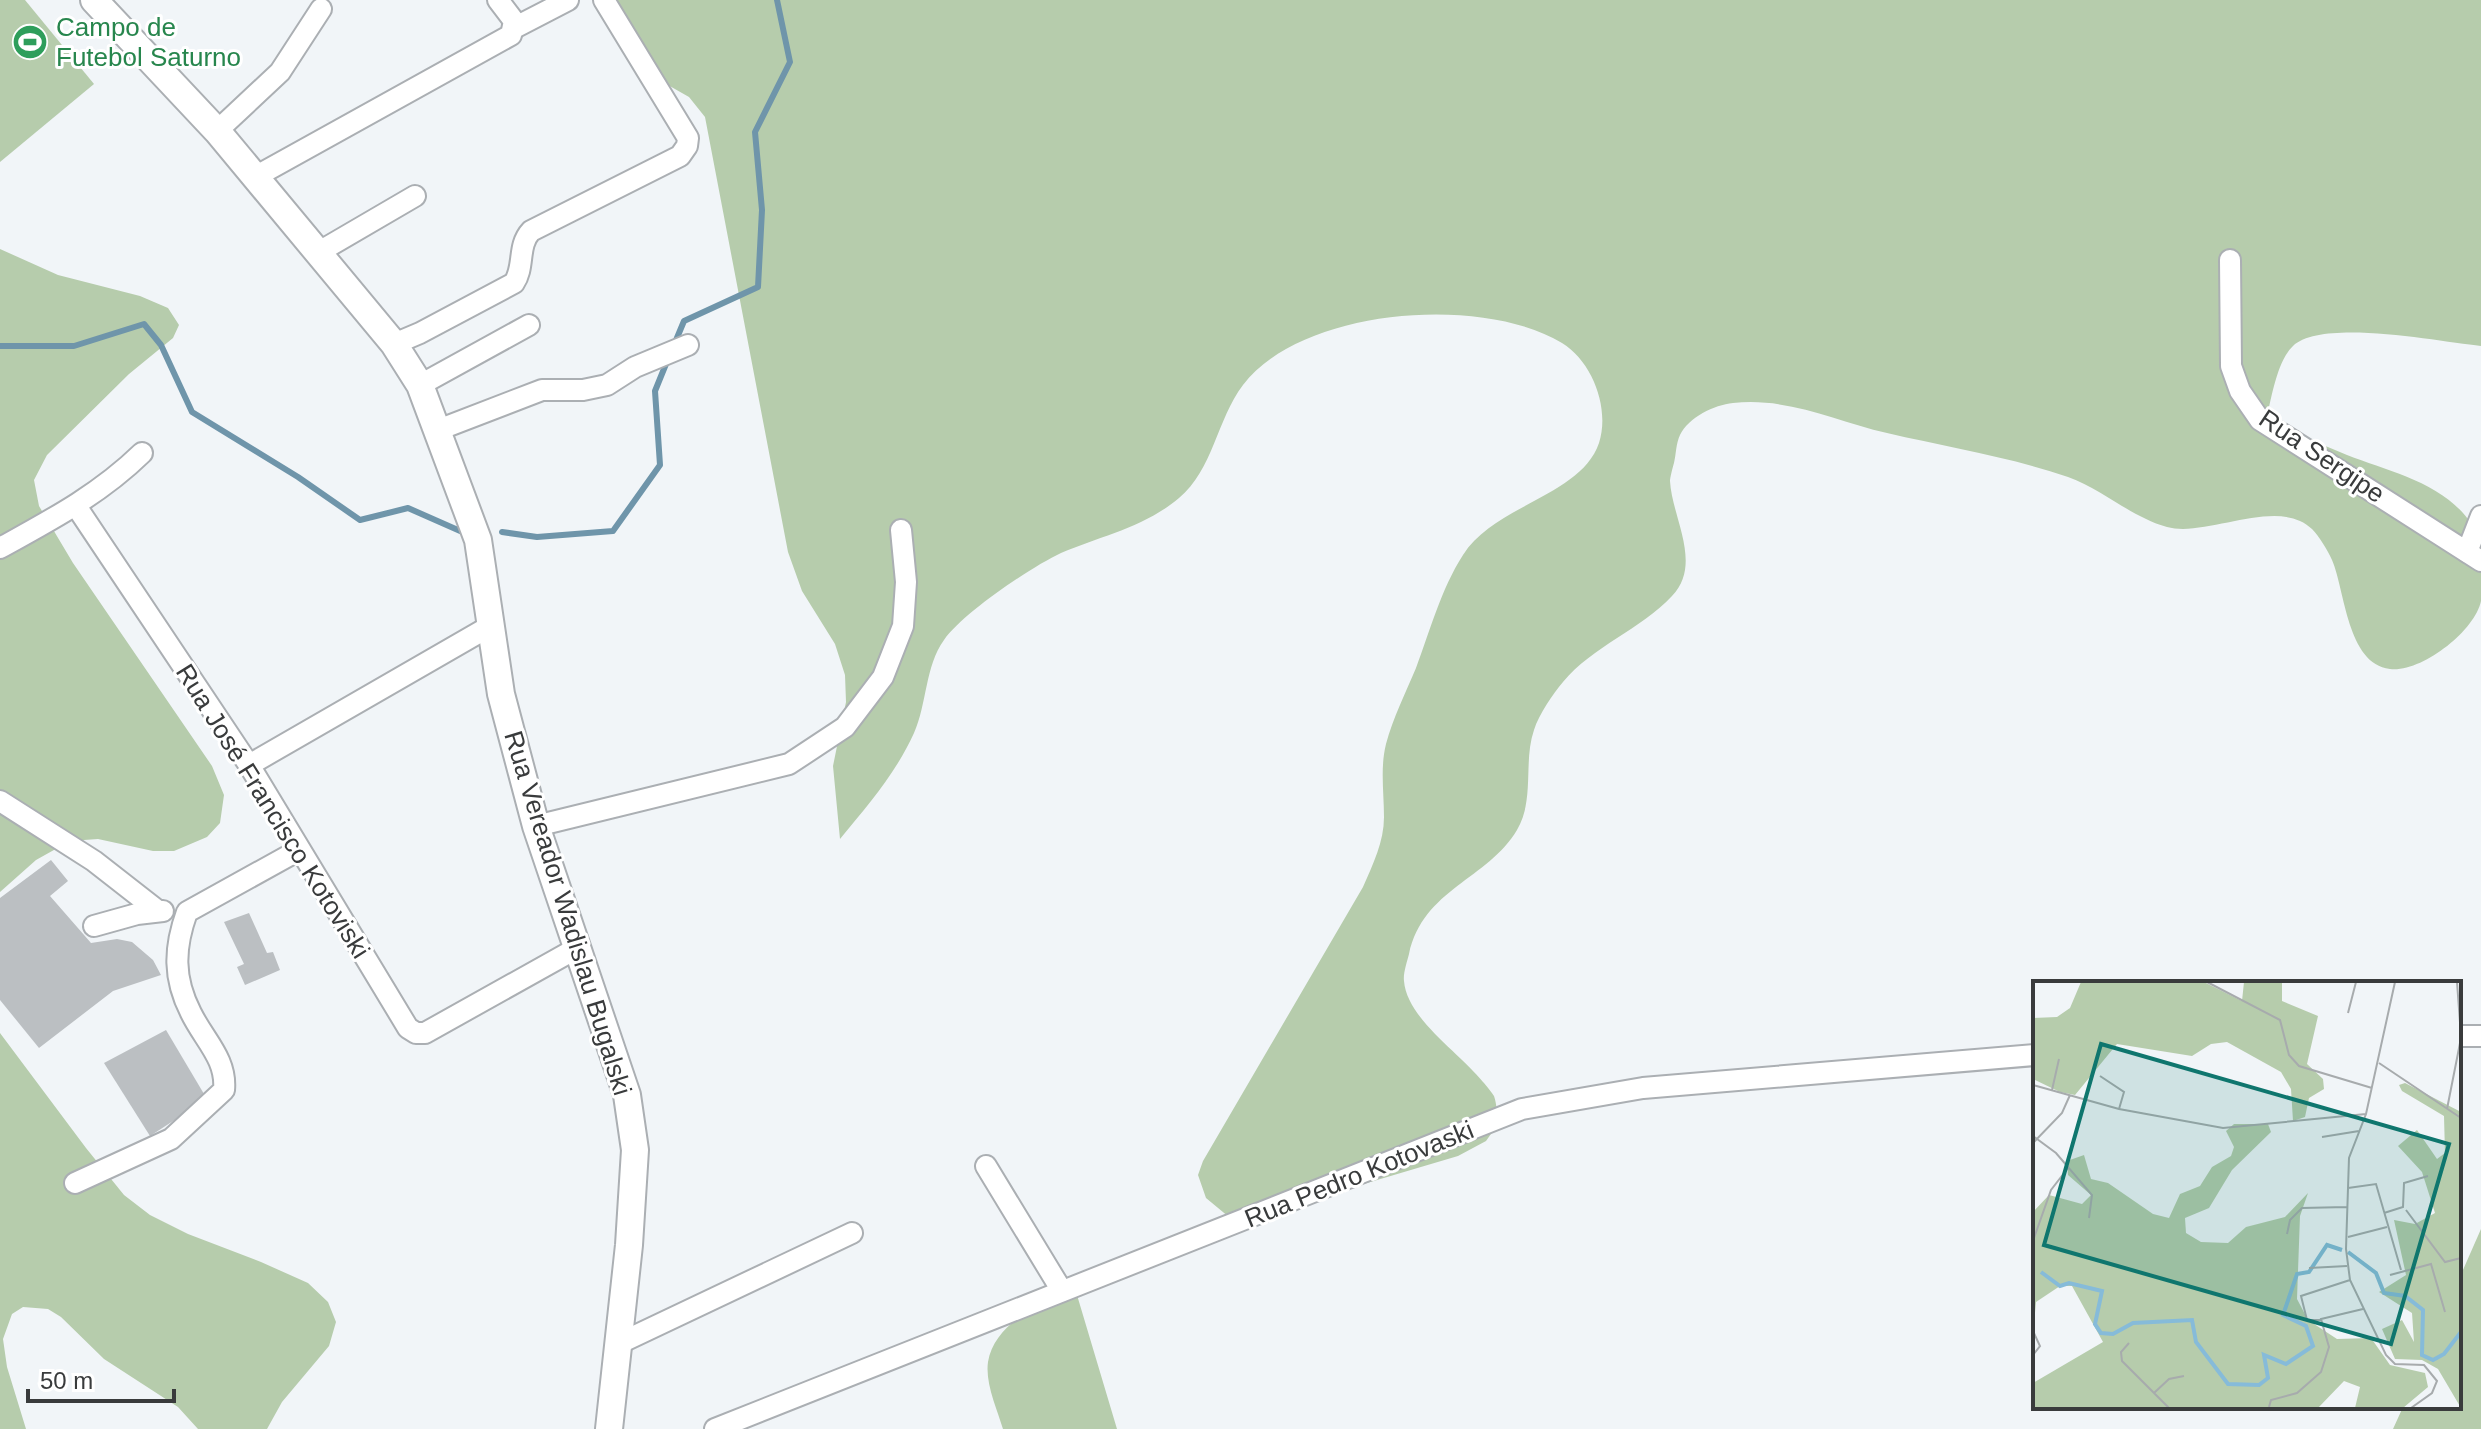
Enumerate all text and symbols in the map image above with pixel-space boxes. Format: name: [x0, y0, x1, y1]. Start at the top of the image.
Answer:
place label: Campo de Futebol Saturno: [56, 12, 241, 72]
sports icon: Campo de Futebol Saturno: [11, 23, 49, 61]
street label: Rua Sergipe: [2254, 403, 2390, 509]
street label: Rua José Francisco Kotoviski: [170, 658, 376, 964]
street label: Rua Vereador Wadislau Bugalski: [498, 727, 638, 1099]
inset map: [2033, 981, 2461, 1409]
street label: Rua Pedro Kotovaski: [1240, 1114, 1478, 1234]
scale bar: [28, 1353, 174, 1403]
text: 50 m: [40, 1367, 93, 1394]

